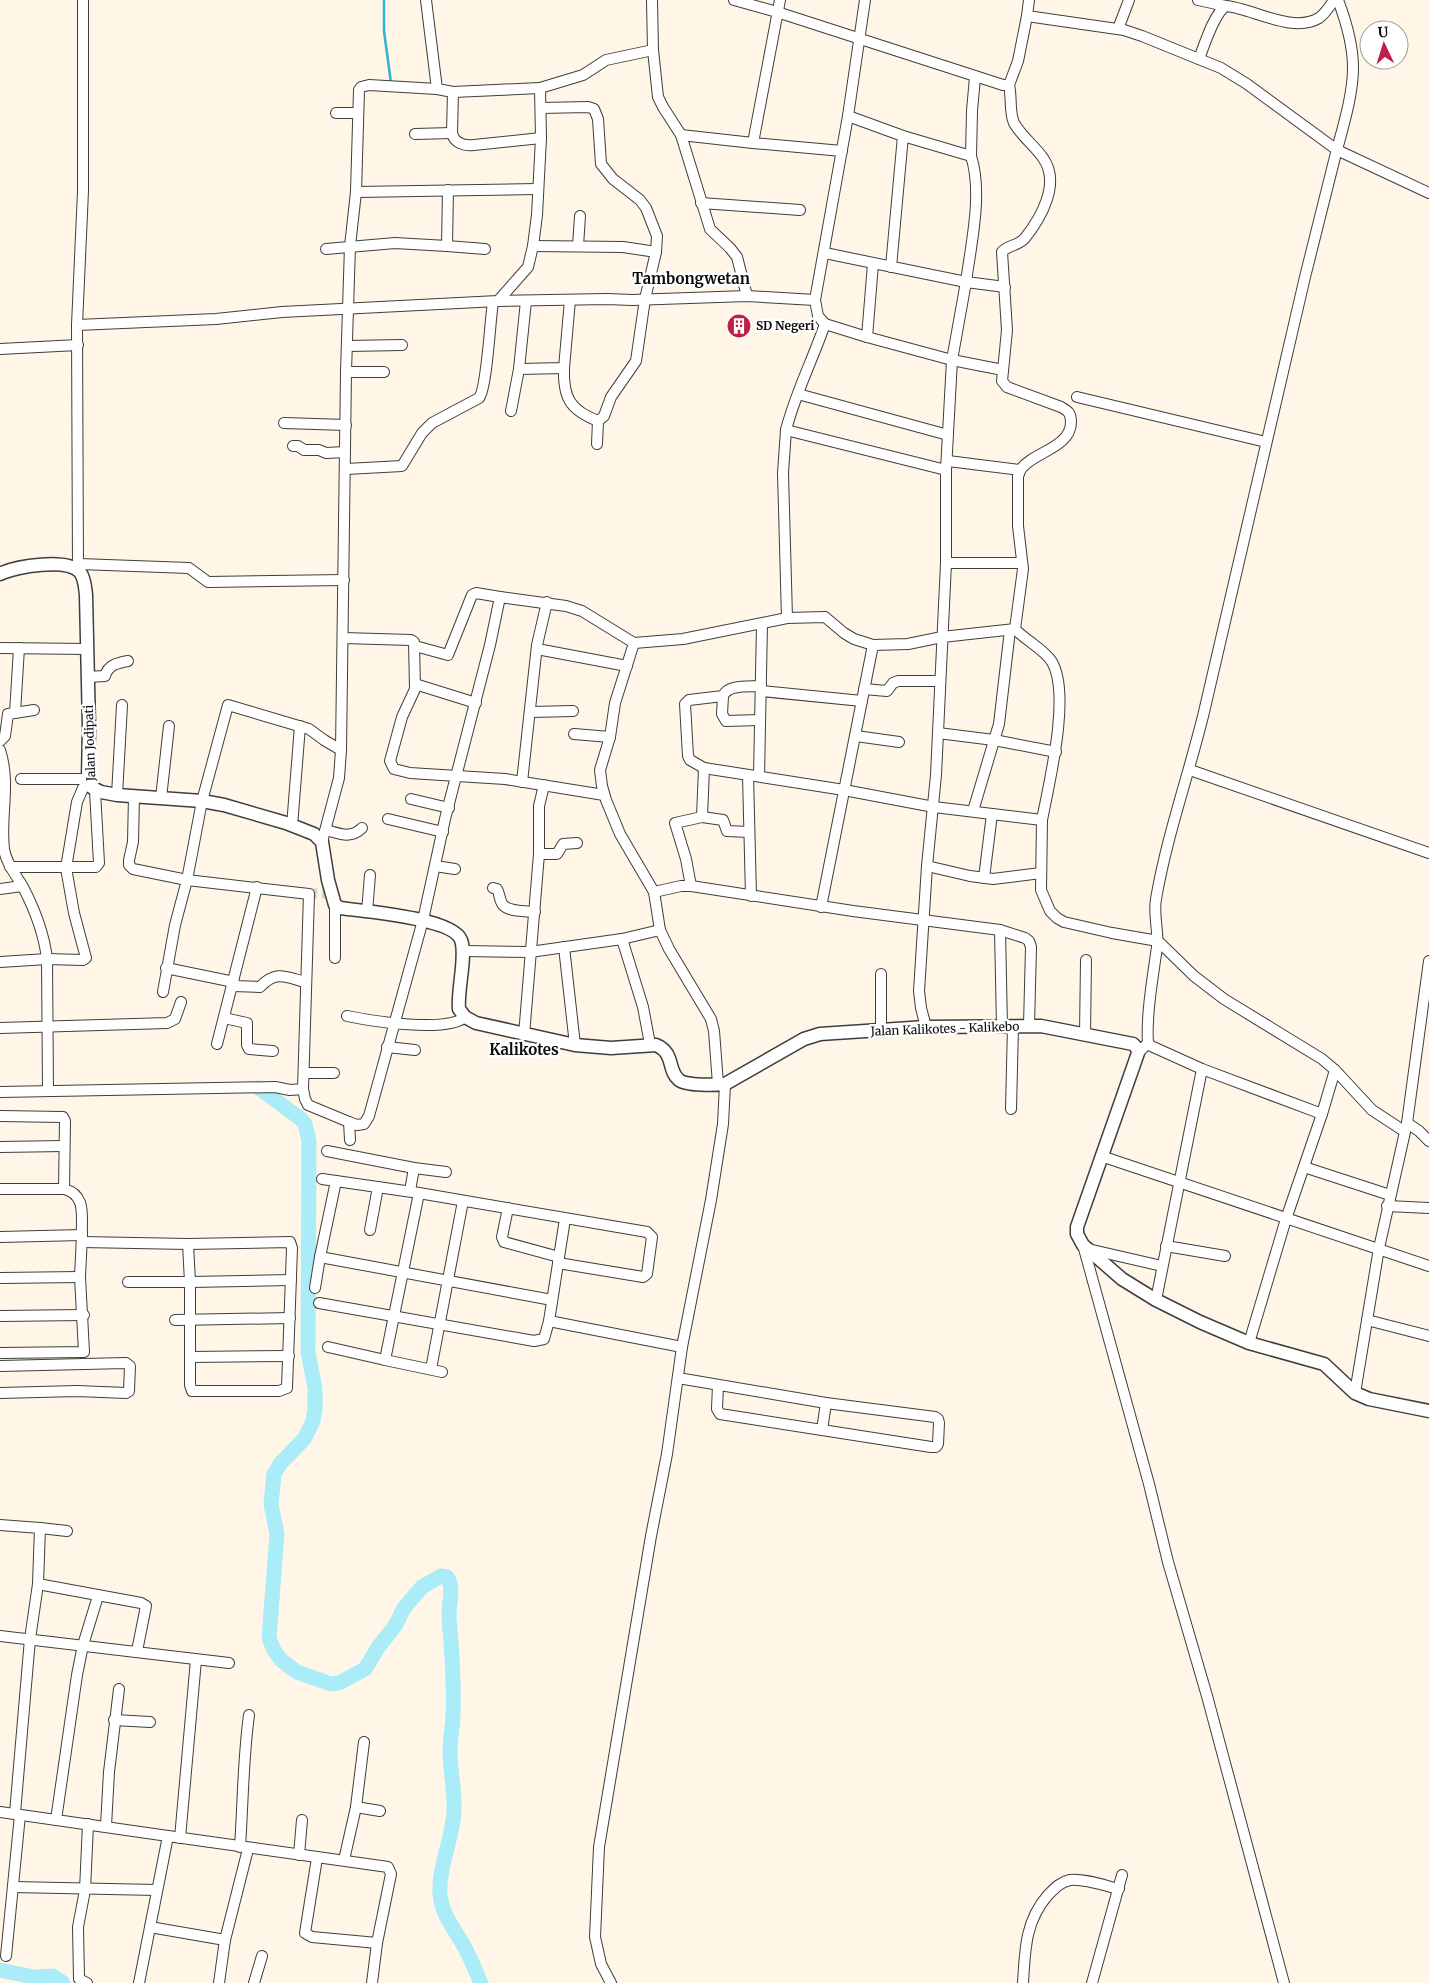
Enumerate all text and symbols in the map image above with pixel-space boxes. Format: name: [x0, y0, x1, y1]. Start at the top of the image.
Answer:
north arrow: [1359, 20, 1409, 70]
text: U: [1377, 23, 1390, 41]
district label: Tambongwetan: [632, 269, 750, 288]
building icon: SD Negeri: [726, 313, 752, 339]
place label: SD Negeri: [756, 318, 814, 333]
street label: Jalan Jodipati: [81, 704, 98, 782]
street label: Jalan Kalikotes - Kalikebo: [869, 1018, 1020, 1039]
district label: Kalikotes: [489, 1040, 559, 1059]

